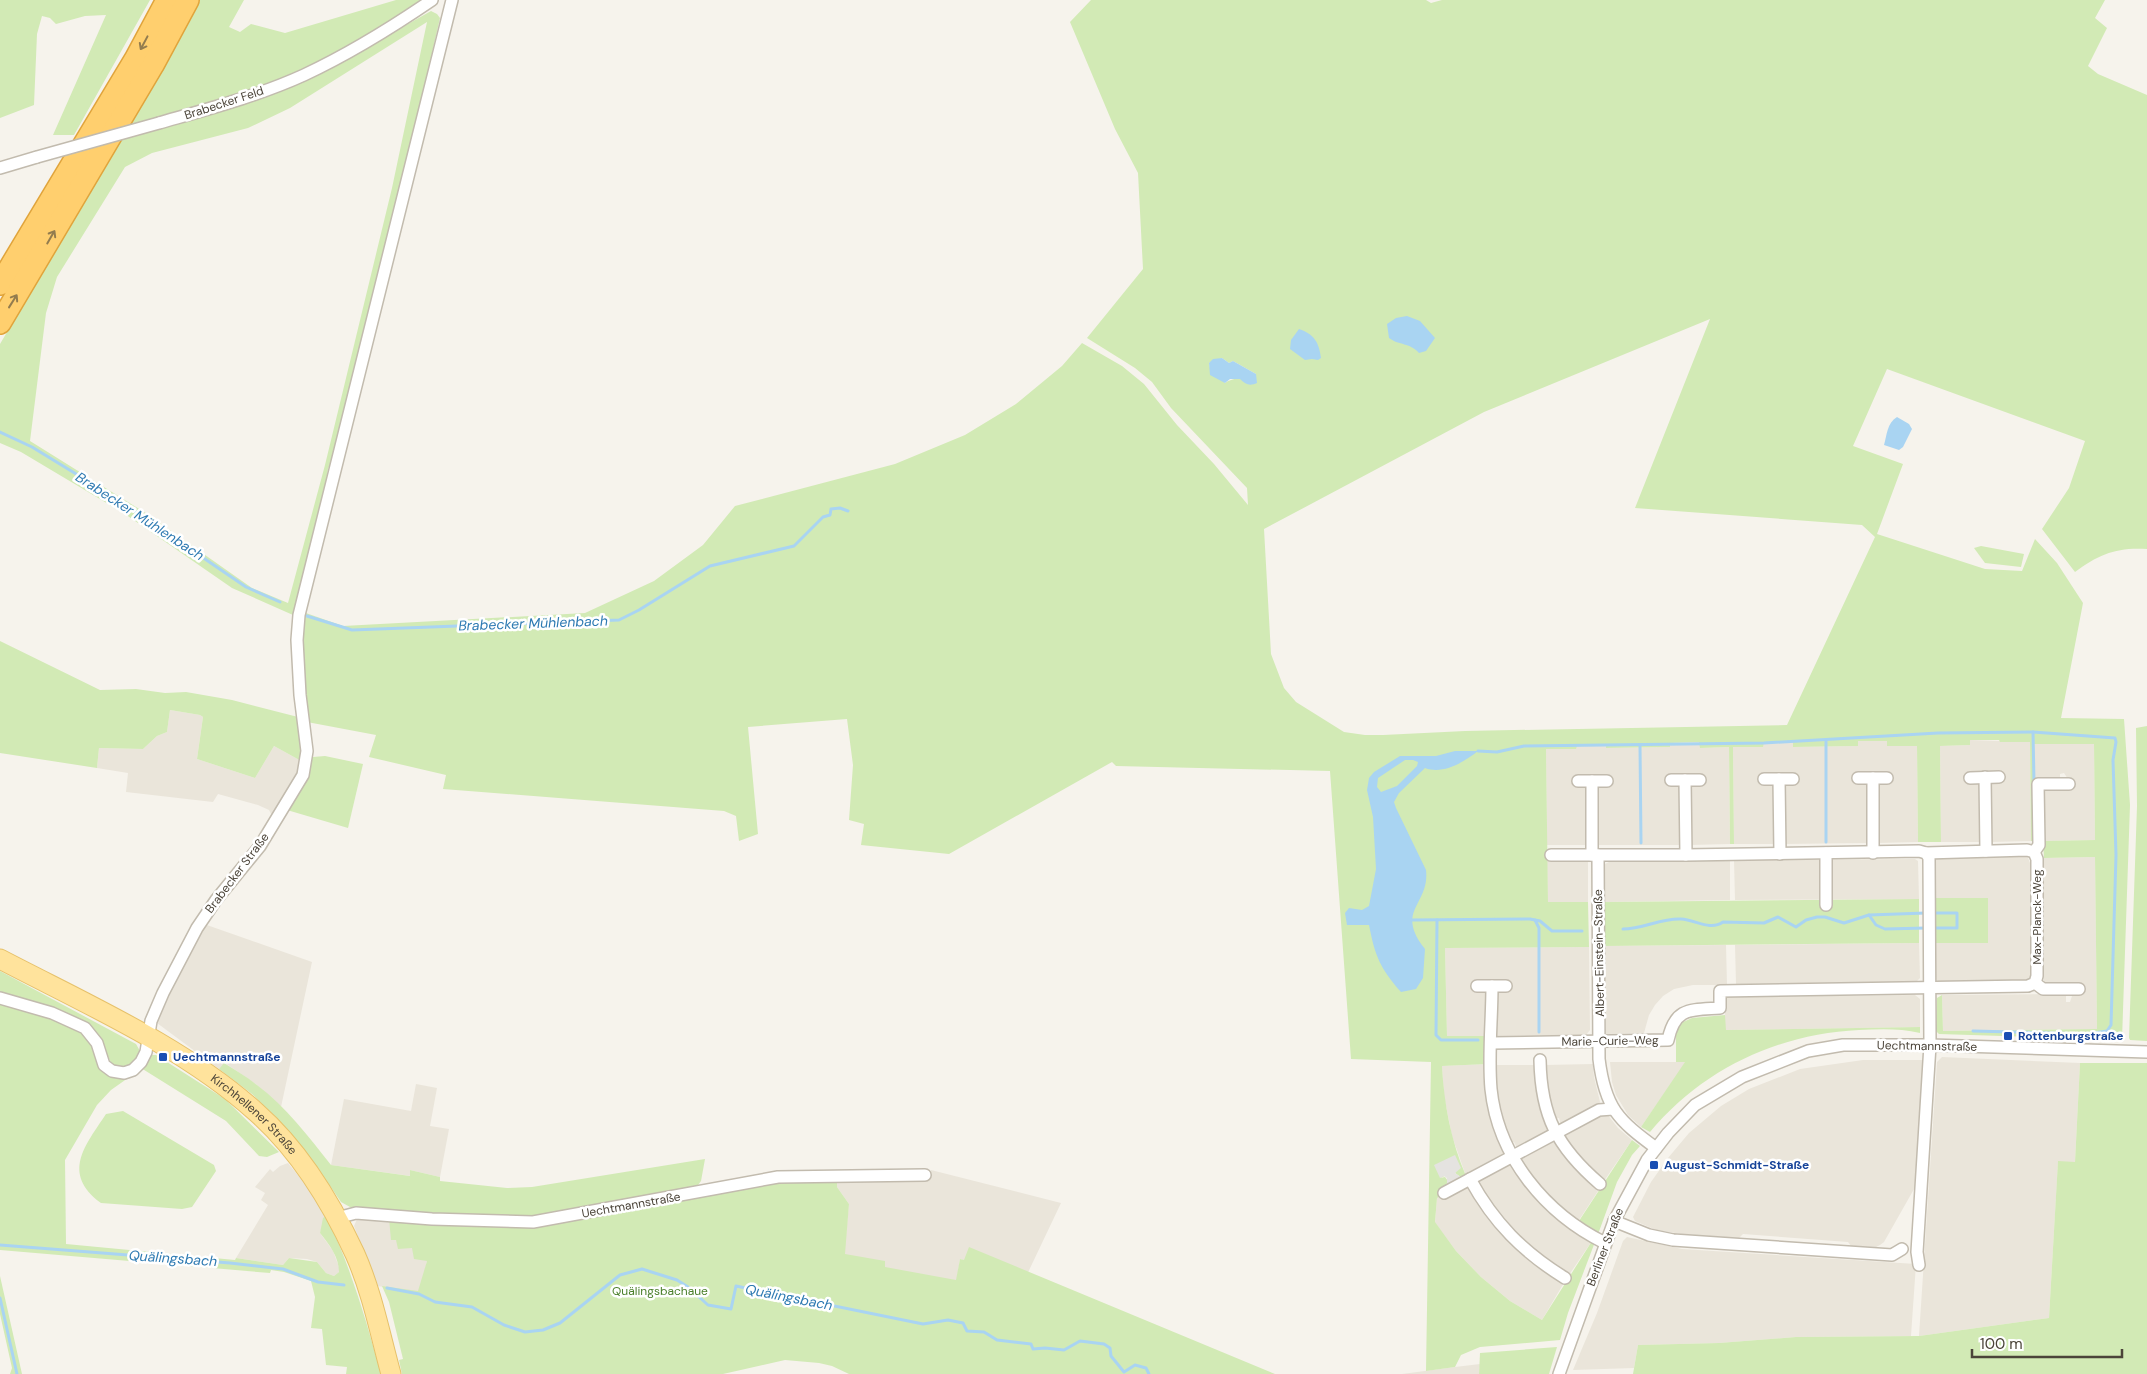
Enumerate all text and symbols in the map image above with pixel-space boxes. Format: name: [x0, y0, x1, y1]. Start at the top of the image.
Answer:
one-way arrow: [138, 35, 148, 50]
street label: Brabecker Feld: [182, 83, 266, 123]
one-way arrow: [47, 230, 57, 244]
one-way arrow: [9, 294, 19, 308]
water label: Brabecker Mühlenbach: [72, 468, 208, 564]
water label: Brabecker Mühlenbach: [458, 611, 608, 635]
street label: Brabecker Straße: [202, 829, 273, 916]
street label: Max-Planck-Weg: [2029, 869, 2045, 965]
street label: Albert-Einstein-Straße: [1590, 889, 1608, 1017]
place label: Rottenburgstraße: [2018, 1028, 2123, 1044]
marker: Rottenburgstraße: [2002, 1030, 2014, 1042]
street label: Marie-Curie-Weg: [1561, 1032, 1659, 1050]
street label: Uechtmannstraße: [1877, 1037, 1977, 1055]
place label: Uechtmannstraße: [173, 1049, 281, 1065]
marker: Uechtmannstraße: [157, 1051, 169, 1063]
street label: Kirchhellener Straße: [207, 1070, 301, 1158]
place label: August-Schmidt-Straße: [1664, 1157, 1809, 1173]
marker: August-Schmidt-Straße: [1648, 1159, 1660, 1171]
street label: Uechtmannstraße: [580, 1188, 682, 1222]
street label: Berliner Straße: [1583, 1205, 1627, 1288]
water label: Quälingsbach: [128, 1246, 218, 1270]
water label: Quälingsbach: [744, 1280, 834, 1314]
park label: Quälingsbachaue: [612, 1283, 708, 1299]
scale bar: [1972, 1326, 2122, 1358]
text: 100 m: [1980, 1334, 2023, 1354]

